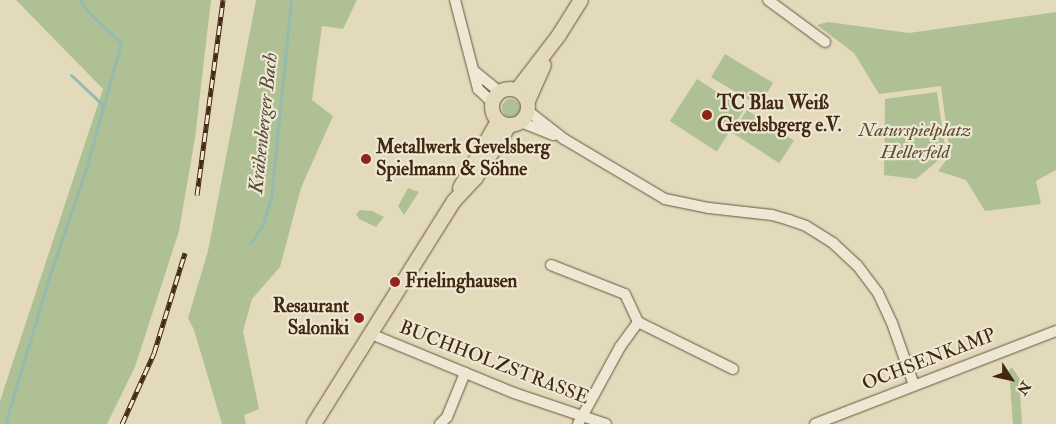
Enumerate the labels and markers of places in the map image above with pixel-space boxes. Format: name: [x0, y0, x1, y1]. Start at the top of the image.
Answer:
place label: TC Blau Weiß Gevelsbgerg e.V.: [717, 93, 841, 137]
marker: TC Blau Weiß Gevelsbgerg e.V.: [701, 109, 713, 121]
place label: Metallwerk Gevelsberg Spielmann & Söhne: [376, 137, 550, 181]
marker: Metallwerk Gevelsberg Spielmann & Söhne: [360, 153, 372, 165]
place label: Frielinghausen: [405, 271, 517, 293]
marker: Frielinghausen: [389, 276, 401, 288]
place label: Resaurant Saloniki: [273, 296, 349, 340]
marker: Resaurant Saloniki: [353, 312, 365, 324]

